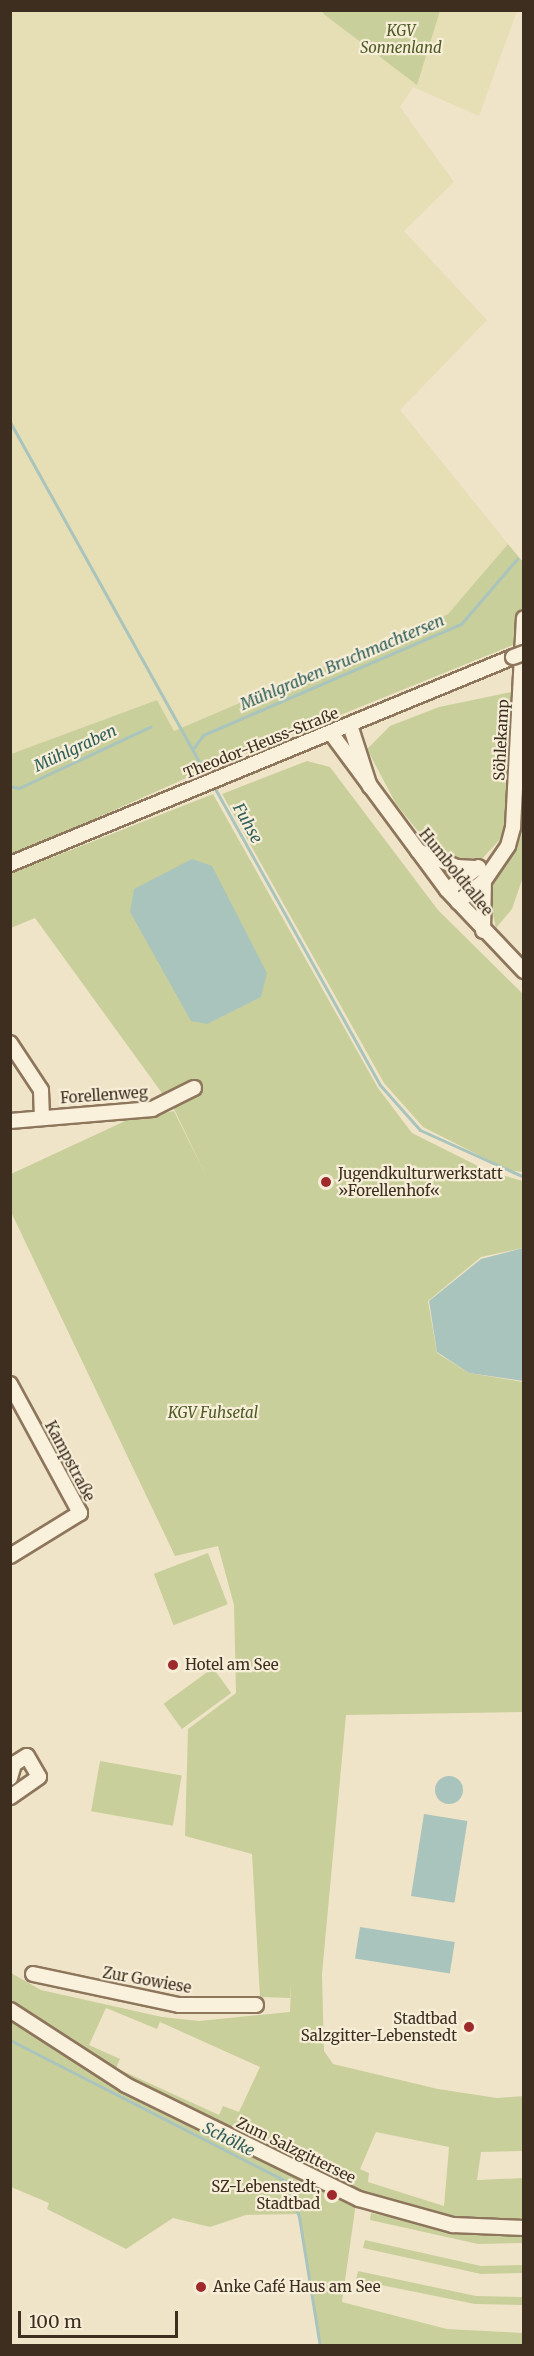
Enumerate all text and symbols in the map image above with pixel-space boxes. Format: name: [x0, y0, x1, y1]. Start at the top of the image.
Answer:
park label: KGV Sonnenland: [360, 21, 442, 56]
water label: Mühlgraben Bruchmachtersen: [237, 610, 447, 714]
street label: Söhlekamp: [490, 699, 512, 781]
street label: Theodor-Heuss-Straße: [181, 704, 341, 782]
water label: Mühlgraben: [31, 720, 119, 776]
water label: Fuhse: [229, 800, 267, 846]
street label: Humboldtallee: [415, 825, 497, 919]
street label: Forellenweg: [60, 1083, 148, 1107]
place label: Jugendkulturwerkstatt »Forellenhof«: [338, 1164, 503, 1199]
marker: Jugendkulturwerkstatt »Forellenhof«: [319, 1175, 333, 1189]
park label: KGV Fuhsetal: [168, 1404, 258, 1422]
street label: Kampstraße: [41, 1418, 99, 1504]
place label: Hotel am See: [185, 1656, 279, 1674]
marker: Hotel am See: [166, 1658, 180, 1672]
street label: Zur Gowiese: [101, 1963, 193, 1997]
place label: Stadtbad Salzgitter-Lebenstedt: [301, 2009, 457, 2044]
marker: Stadtbad Salzgitter-Lebenstedt: [462, 2020, 476, 2034]
street label: Zum Salzgittersee: [233, 2113, 359, 2187]
water label: Schölke: [200, 2118, 258, 2160]
place label: SZ-Lebenstedt, Stadtbad: [211, 2177, 320, 2212]
marker: SZ-Lebenstedt, Stadtbad: [325, 2188, 339, 2202]
place label: Anke Café Haus am See: [213, 2278, 381, 2296]
marker: Anke Café Haus am See: [194, 2280, 208, 2294]
scale bar: [21, 2299, 182, 2337]
text: 100 m: [29, 2310, 82, 2333]

